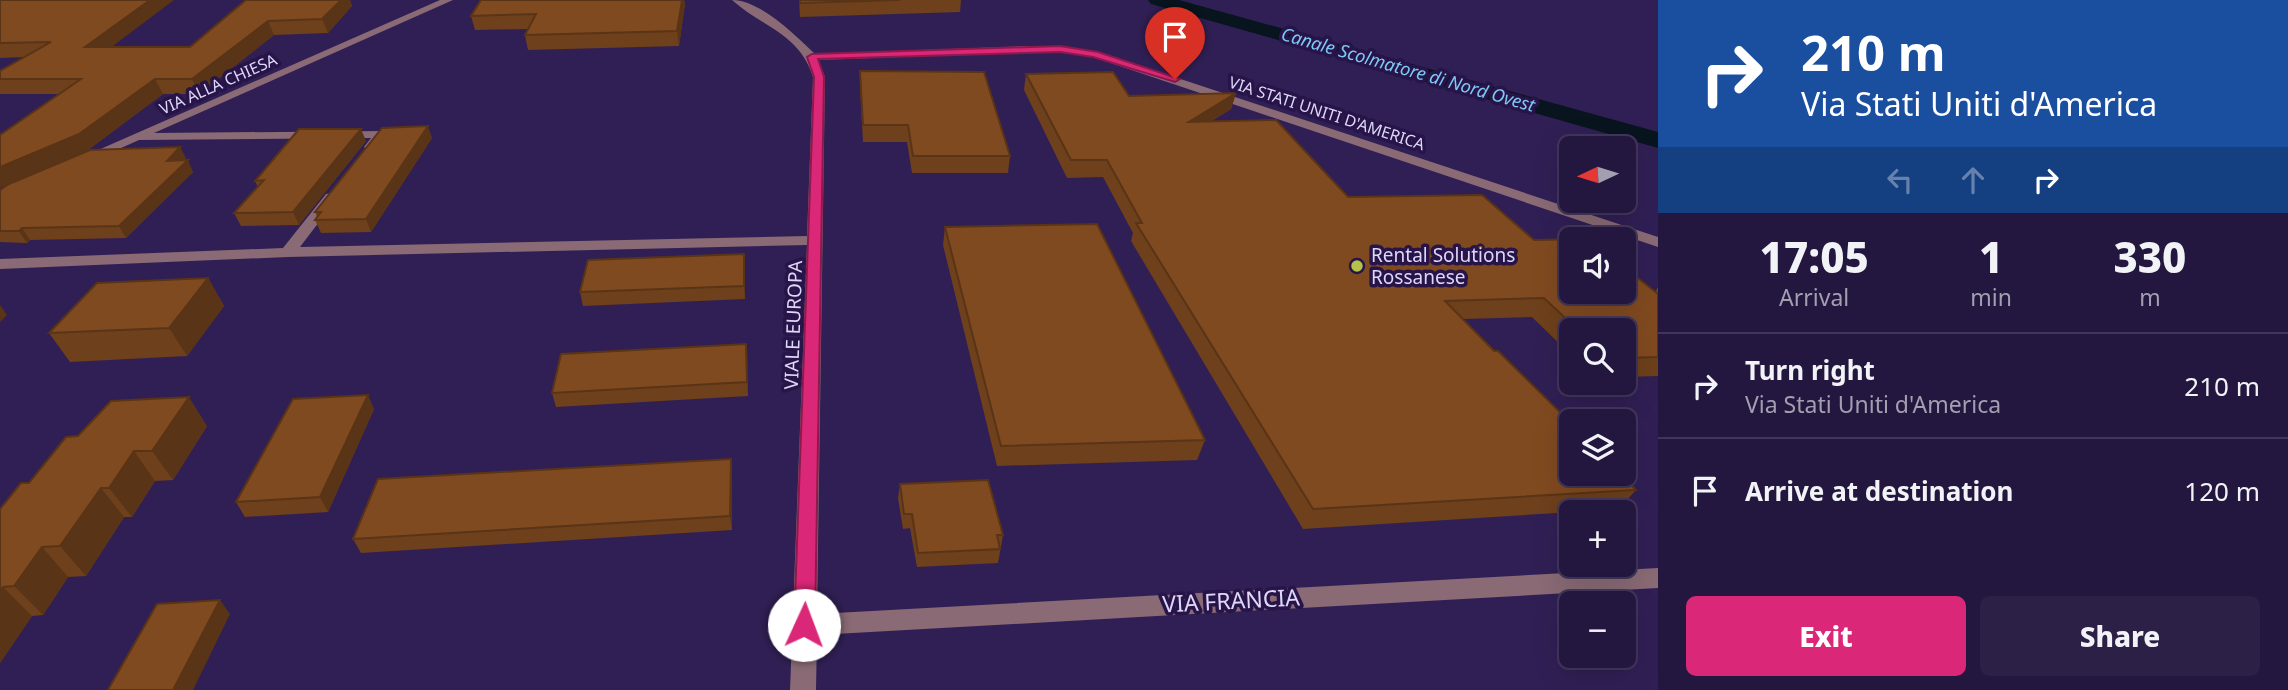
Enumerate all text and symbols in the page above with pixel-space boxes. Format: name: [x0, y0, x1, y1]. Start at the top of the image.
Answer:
pin: [1145, 7, 1205, 79]
icon: arrive: [1156, 18, 1194, 56]
text: 210 m: [1801, 19, 1946, 85]
water label: Canale Scolmatore di Nord Ovest: [1279, 21, 1539, 117]
icon: right: [1686, 28, 1777, 119]
street label: VIA ALLA CHIESA: [156, 48, 281, 120]
street label: VIA STATI UNITI D'AMERICA: [1226, 71, 1429, 155]
text: Via Stati Uniti d'America: [1801, 82, 2157, 125]
north arrow: [1559, 136, 1636, 214]
map controls: [1559, 136, 1636, 668]
icon: left: [1881, 161, 1919, 199]
icon: ahead: [1954, 161, 1992, 199]
icon: right: [2027, 161, 2065, 199]
button: sound: [1559, 227, 1636, 304]
text: 17:05: [1760, 228, 1869, 285]
text: 1: [1979, 228, 2003, 285]
text: 330: [2114, 228, 2186, 285]
place label: Rental Solutions Rossanese: [1371, 242, 1515, 290]
marker: Rental Solutions Rossanese: [1349, 258, 1365, 274]
street label: VIALE EUROPA: [778, 259, 808, 390]
text: Arrival: [1779, 281, 1849, 313]
text: min: [1970, 281, 2012, 313]
text: m: [2139, 281, 2161, 313]
button: search: [1559, 318, 1636, 395]
text: Turn right: [1745, 352, 1875, 388]
icon: right: [1686, 367, 1724, 405]
text: 210 m: [2184, 368, 2260, 404]
text: Via Stati Uniti d'America: [1745, 388, 2001, 420]
button: layers: [1559, 409, 1636, 486]
icon: arrive: [1686, 472, 1724, 510]
text: Arrive at destination: [1745, 473, 2014, 509]
text: 120 m: [2184, 473, 2260, 509]
button: +: [1559, 500, 1636, 577]
street label: VIA FRANCIA: [1161, 580, 1301, 620]
position arrow: [767, 588, 841, 662]
button: −: [1559, 591, 1636, 668]
button: Exit: [1686, 596, 1966, 676]
button: Share: [1980, 596, 2260, 676]

